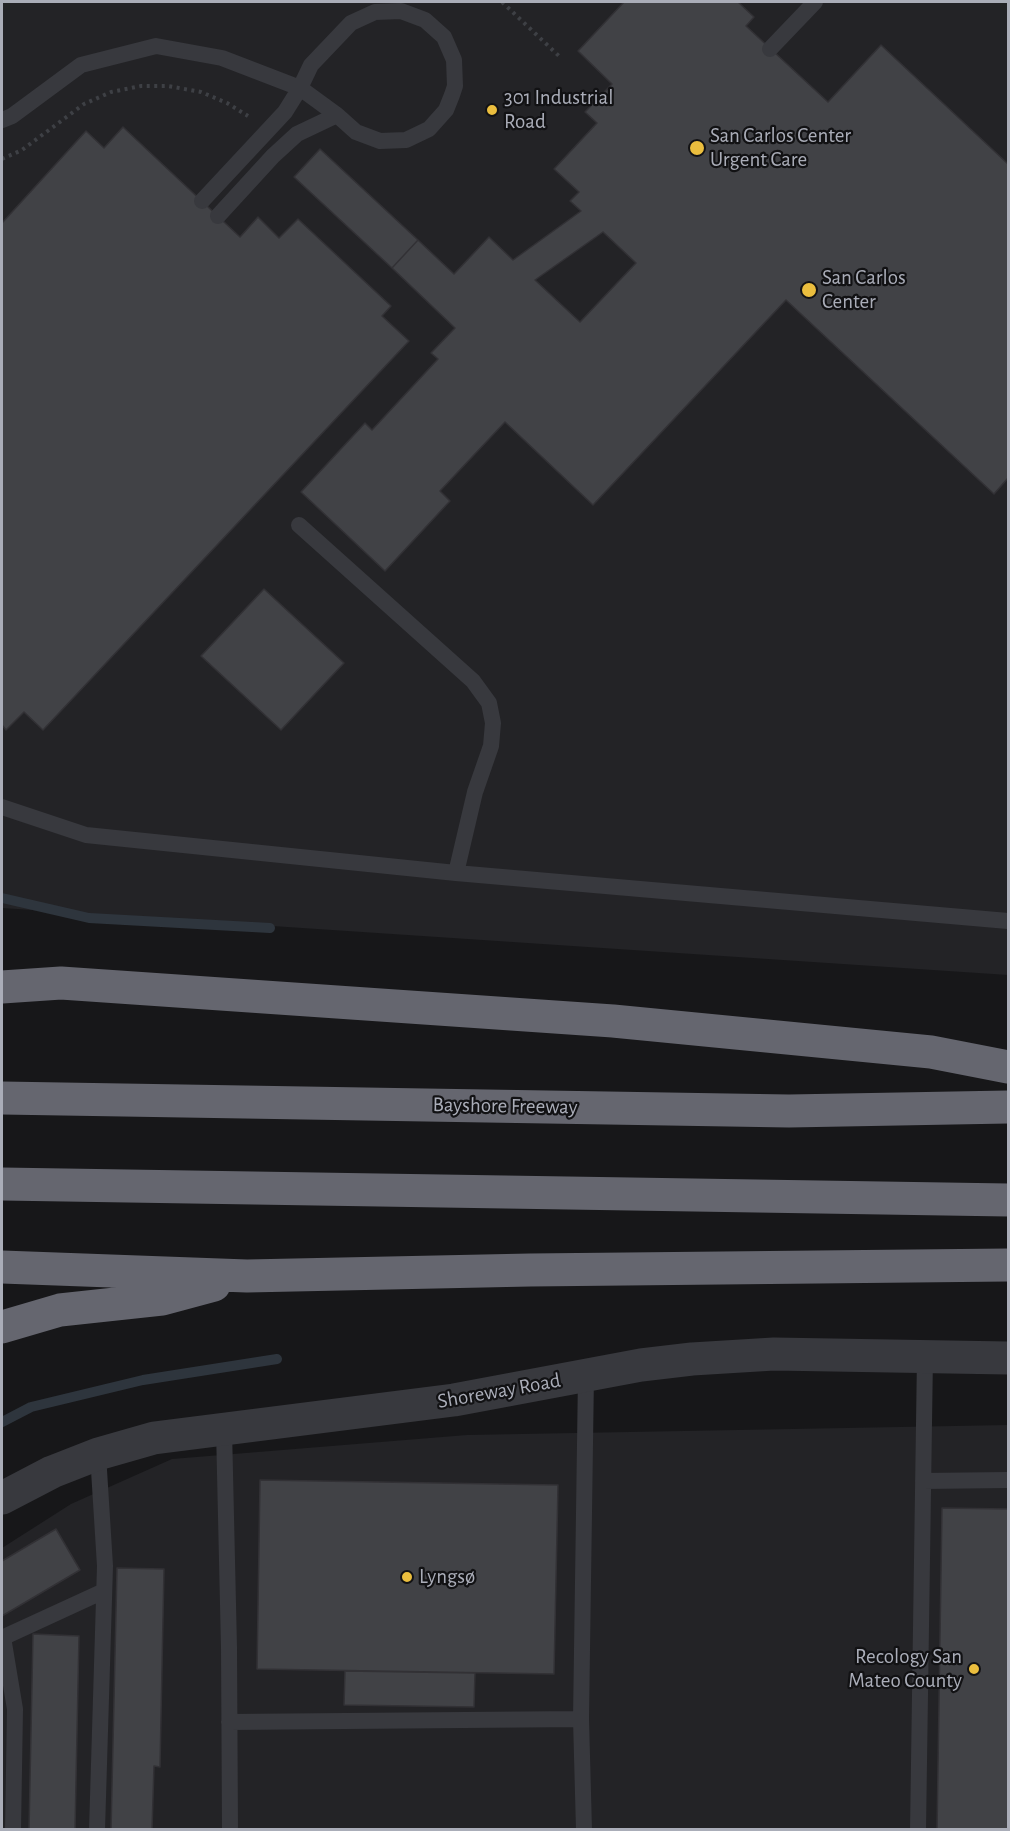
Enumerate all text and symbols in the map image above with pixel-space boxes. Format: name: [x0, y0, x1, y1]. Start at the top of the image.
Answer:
place label: 301 Industrial Road: [504, 85, 613, 135]
marker: 301 Industrial Road: [485, 103, 499, 117]
place label: San Carlos Center Urgent Care: [710, 123, 851, 173]
marker: San Carlos Center Urgent Care: [688, 139, 706, 157]
place label: San Carlos Center: [822, 265, 906, 315]
marker: San Carlos Center: [800, 281, 818, 299]
street label: Bayshore Freeway: [432, 1092, 578, 1120]
street label: Shoreway Road: [435, 1368, 563, 1414]
place label: Lyngsø: [419, 1564, 475, 1590]
marker: Lyngsø: [400, 1570, 414, 1584]
place label: Recology San Mateo County: [848, 1644, 962, 1694]
marker: Recology San Mateo County: [967, 1662, 981, 1676]

